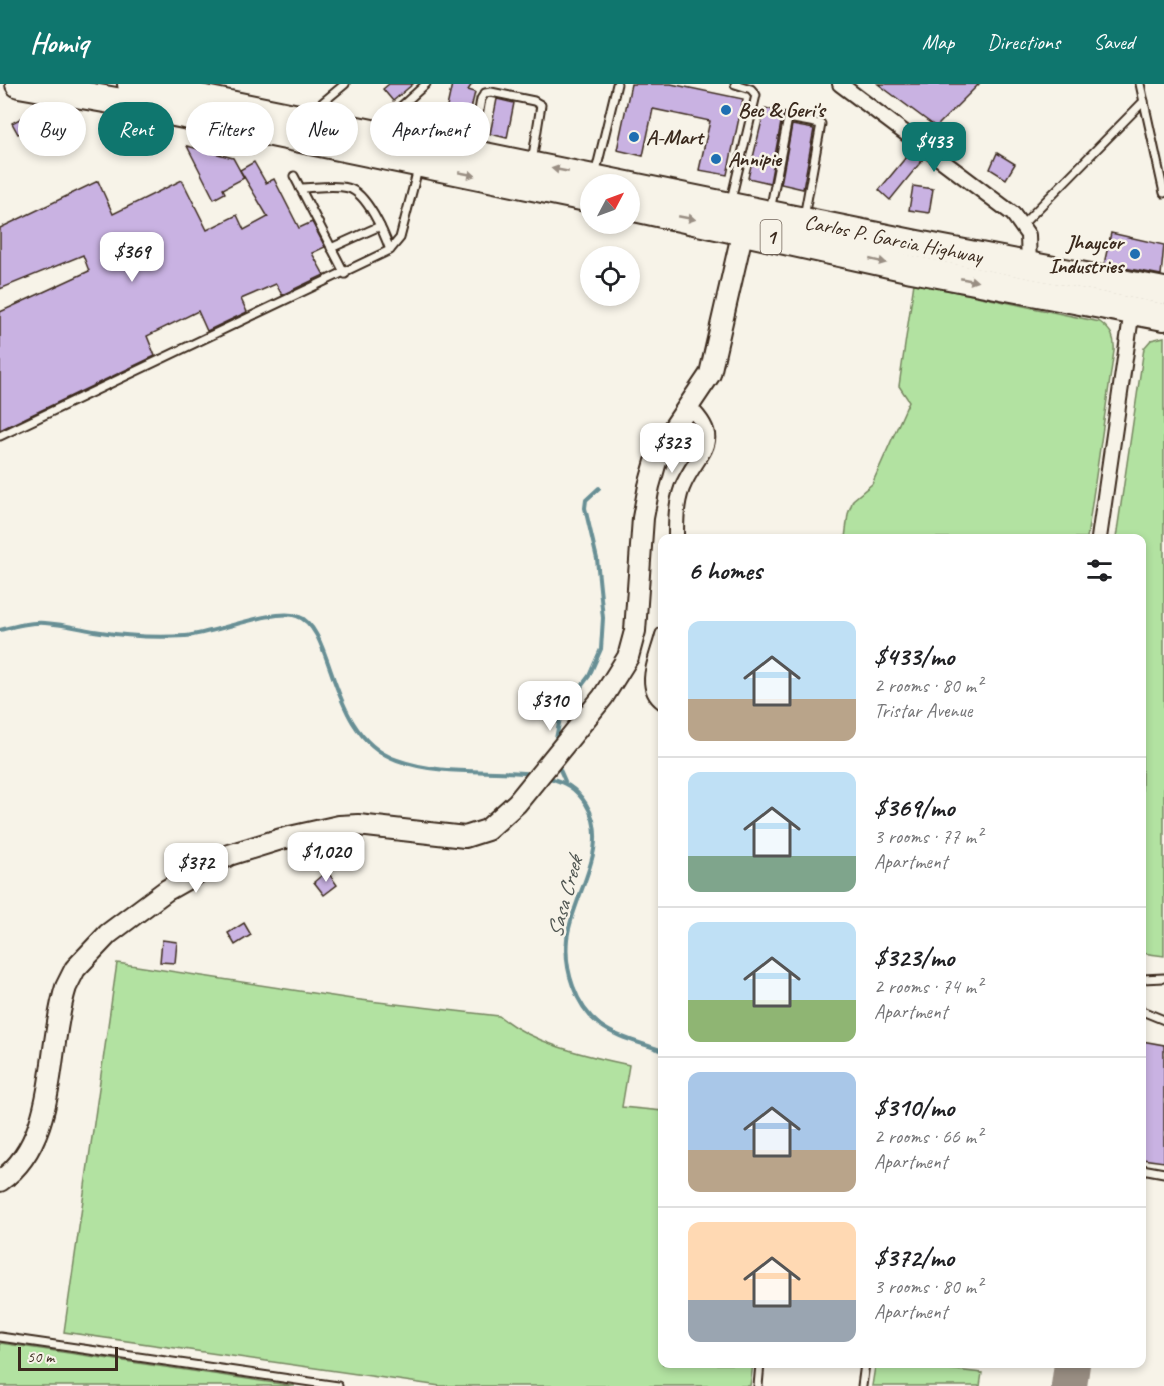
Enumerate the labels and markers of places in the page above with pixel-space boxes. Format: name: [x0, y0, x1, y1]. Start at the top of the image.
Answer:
place label: Bec & Geri's: [738, 97, 827, 123]
marker: Bec & Geri's: [719, 103, 733, 117]
pin: $433: [898, 122, 970, 173]
place label: A-Mart: [646, 124, 706, 150]
marker: A-Mart: [627, 130, 641, 144]
place label: Annipie: [728, 146, 783, 172]
marker: Annipie: [709, 152, 723, 166]
place label: Jhaycor Industries: [1048, 229, 1126, 279]
pin: $369: [96, 232, 168, 283]
marker: Jhaycor Industries: [1128, 247, 1142, 261]
pin: $323: [636, 423, 708, 474]
pin: $310: [514, 681, 586, 732]
pin: $1,020: [277, 832, 375, 883]
pin: $372: [160, 843, 232, 894]

